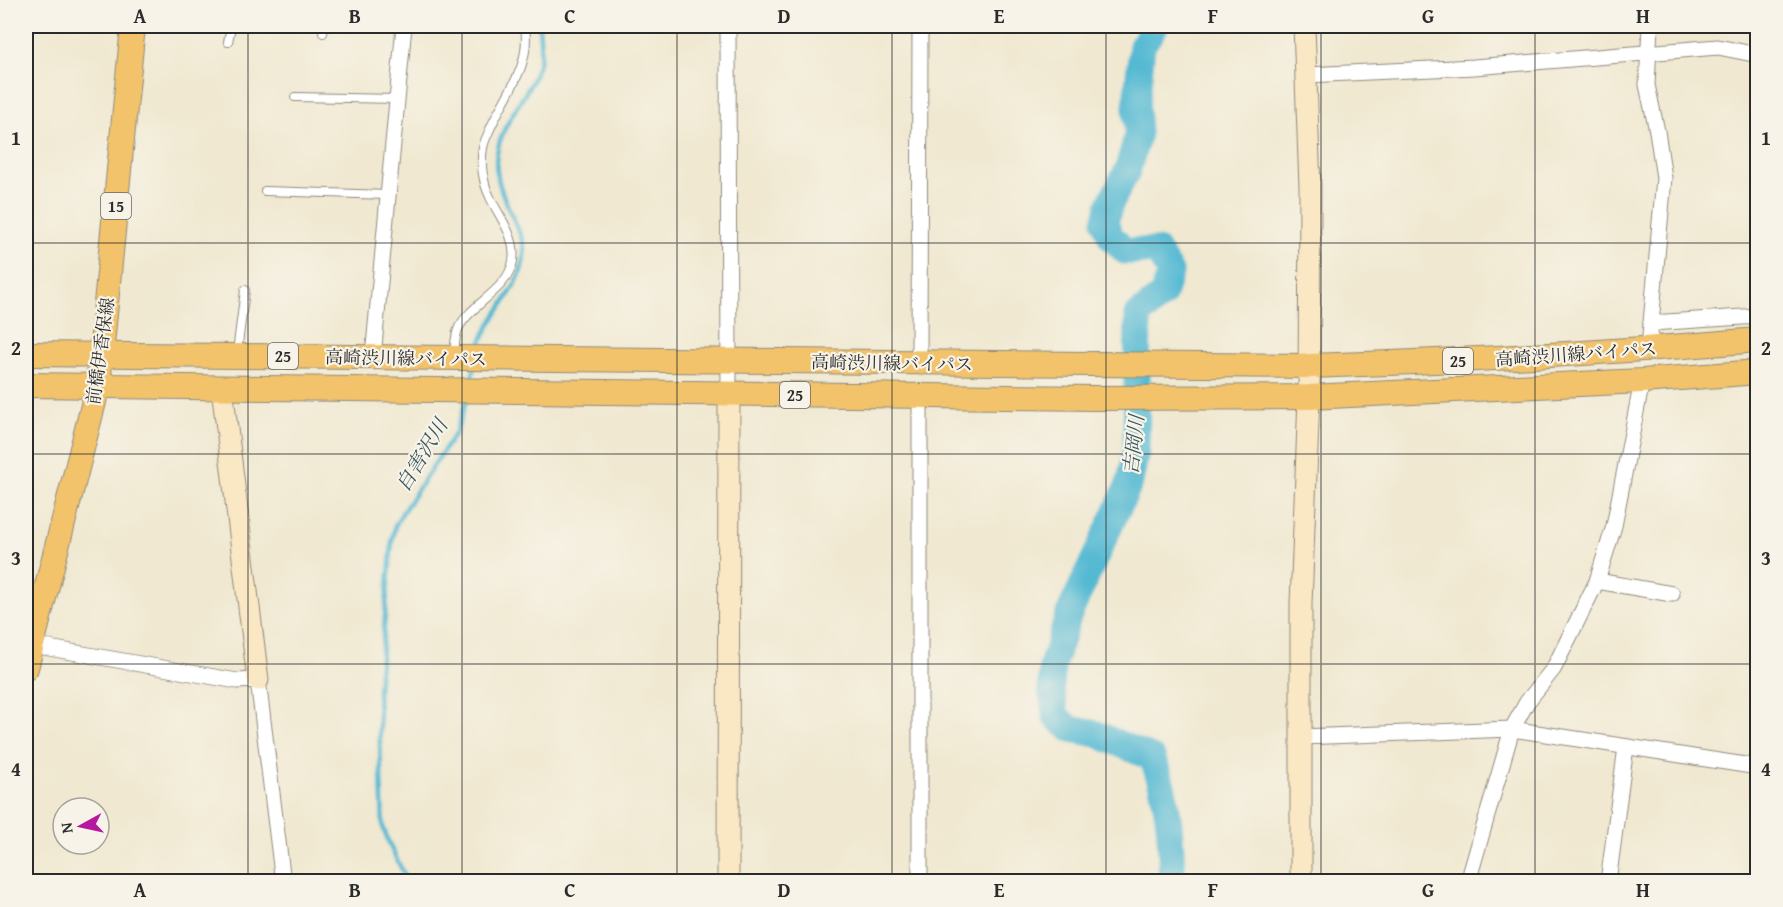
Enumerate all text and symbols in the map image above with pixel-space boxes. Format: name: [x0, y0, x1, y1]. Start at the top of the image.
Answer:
text: A: [134, 1, 147, 30]
text: B: [349, 1, 361, 30]
text: C: [564, 1, 576, 30]
text: D: [777, 1, 791, 30]
text: E: [994, 1, 1005, 30]
text: F: [1208, 1, 1218, 30]
text: G: [1422, 1, 1434, 30]
text: H: [1636, 1, 1650, 30]
text: 1: [11, 123, 21, 152]
text: 1: [1761, 123, 1771, 152]
road number: 15: [101, 193, 131, 219]
street label: 前橋伊香保線: [79, 296, 121, 406]
text: 2: [11, 333, 21, 362]
text: 2: [1761, 333, 1771, 362]
street label: 高崎渋川線バイパス: [1494, 335, 1658, 373]
road number: 25: [268, 343, 298, 369]
street label: 高崎渋川線バイパス: [325, 343, 487, 373]
street label: 高崎渋川線バイパス: [811, 348, 973, 378]
road number: 25: [1443, 348, 1473, 374]
road number: 25: [780, 382, 810, 408]
water label: 自害沢川: [388, 412, 455, 497]
water label: 吉岡川: [1115, 412, 1151, 476]
text: 3: [11, 543, 21, 572]
text: 3: [1761, 543, 1771, 572]
text: 4: [11, 754, 21, 783]
text: 4: [1761, 754, 1771, 783]
north arrow: [51, 796, 111, 856]
text: N: [53, 821, 79, 835]
text: A: [134, 875, 147, 904]
text: B: [349, 875, 361, 904]
text: C: [564, 875, 576, 904]
text: D: [777, 875, 791, 904]
text: E: [994, 875, 1005, 904]
text: F: [1208, 875, 1218, 904]
text: G: [1422, 875, 1434, 904]
text: H: [1636, 875, 1650, 904]

